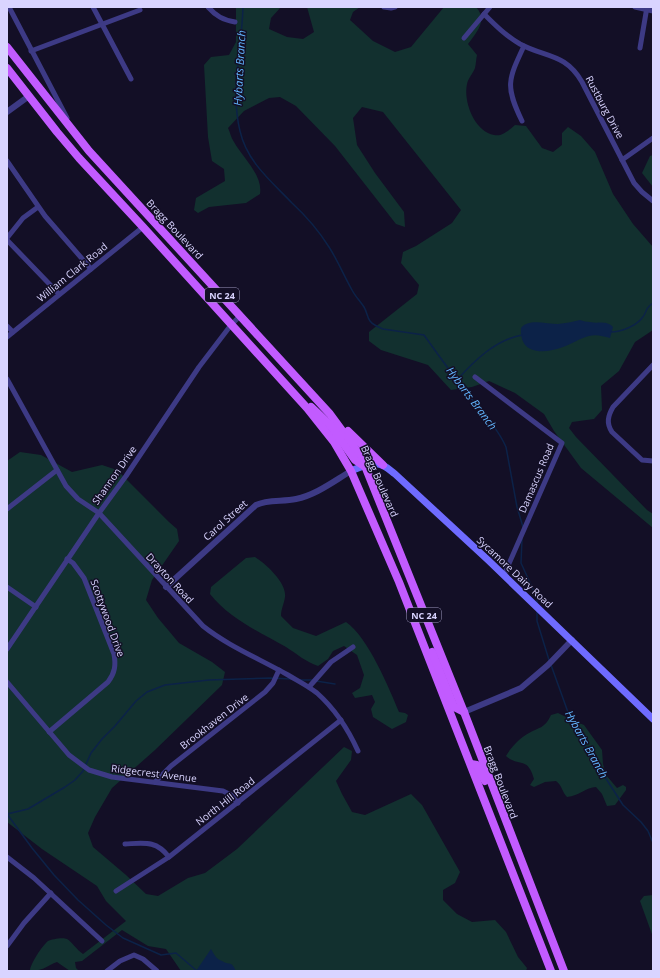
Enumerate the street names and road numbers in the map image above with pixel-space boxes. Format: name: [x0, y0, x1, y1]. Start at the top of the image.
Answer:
street label: Rustburg Drive: [583, 73, 628, 141]
street label: Bragg Boulevard: [144, 196, 206, 262]
street label: William Clark Road: [34, 239, 110, 305]
road number: NC 24: [205, 288, 239, 302]
street label: Damascus Road: [515, 441, 557, 515]
street label: Shannon Drive: [89, 443, 140, 507]
street label: Bragg Boulevard: [358, 443, 402, 519]
street label: Carol Street: [200, 496, 250, 544]
street label: Sycamore Dairy Road: [474, 533, 556, 611]
street label: Drayton Road: [143, 550, 197, 606]
street label: Scottywood Drive: [88, 577, 129, 659]
road number: NC 24: [407, 608, 441, 622]
street label: Brookhaven Drive: [177, 690, 251, 752]
street label: Bragg Boulevard: [481, 744, 521, 820]
street label: Ridgecrest Avenue: [110, 761, 198, 785]
street label: North Hill Road: [193, 774, 257, 828]

